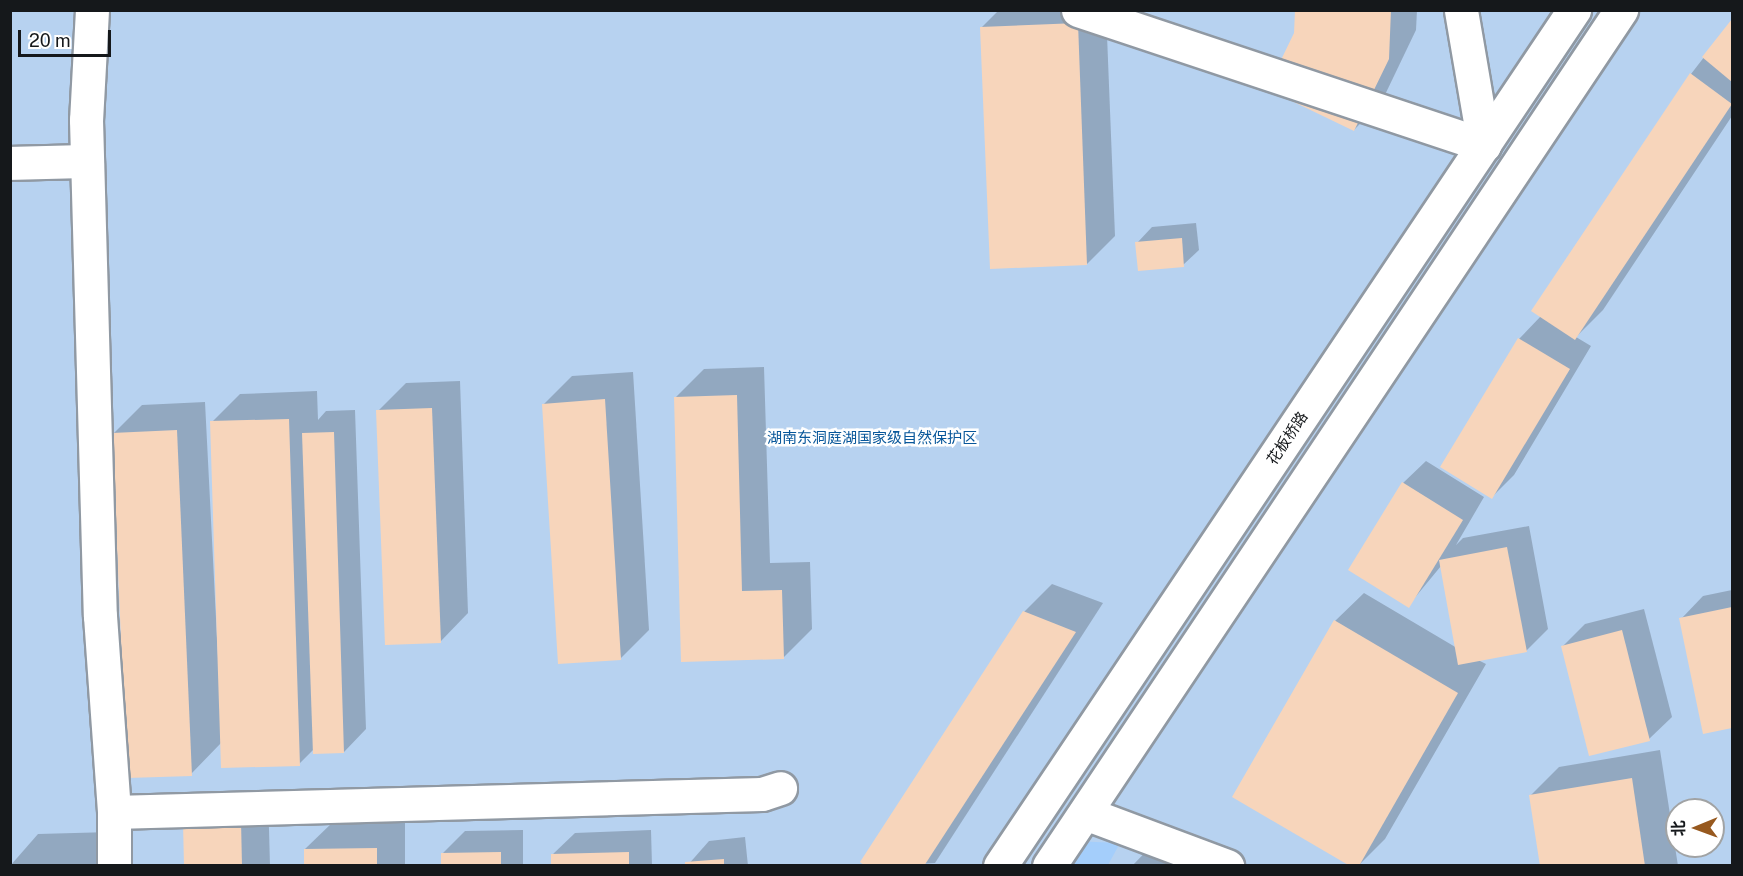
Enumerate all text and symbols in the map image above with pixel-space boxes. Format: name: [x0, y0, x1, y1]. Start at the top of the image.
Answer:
scale bar: [21, 18, 114, 56]
text: 20 m: [29, 30, 71, 51]
street label: 花板桥路: [1263, 408, 1311, 468]
park label: 湖南东洞庭湖国家级自然保护区: [767, 429, 977, 447]
north arrow: [1665, 798, 1725, 858]
text: 北: [1669, 820, 1688, 836]

